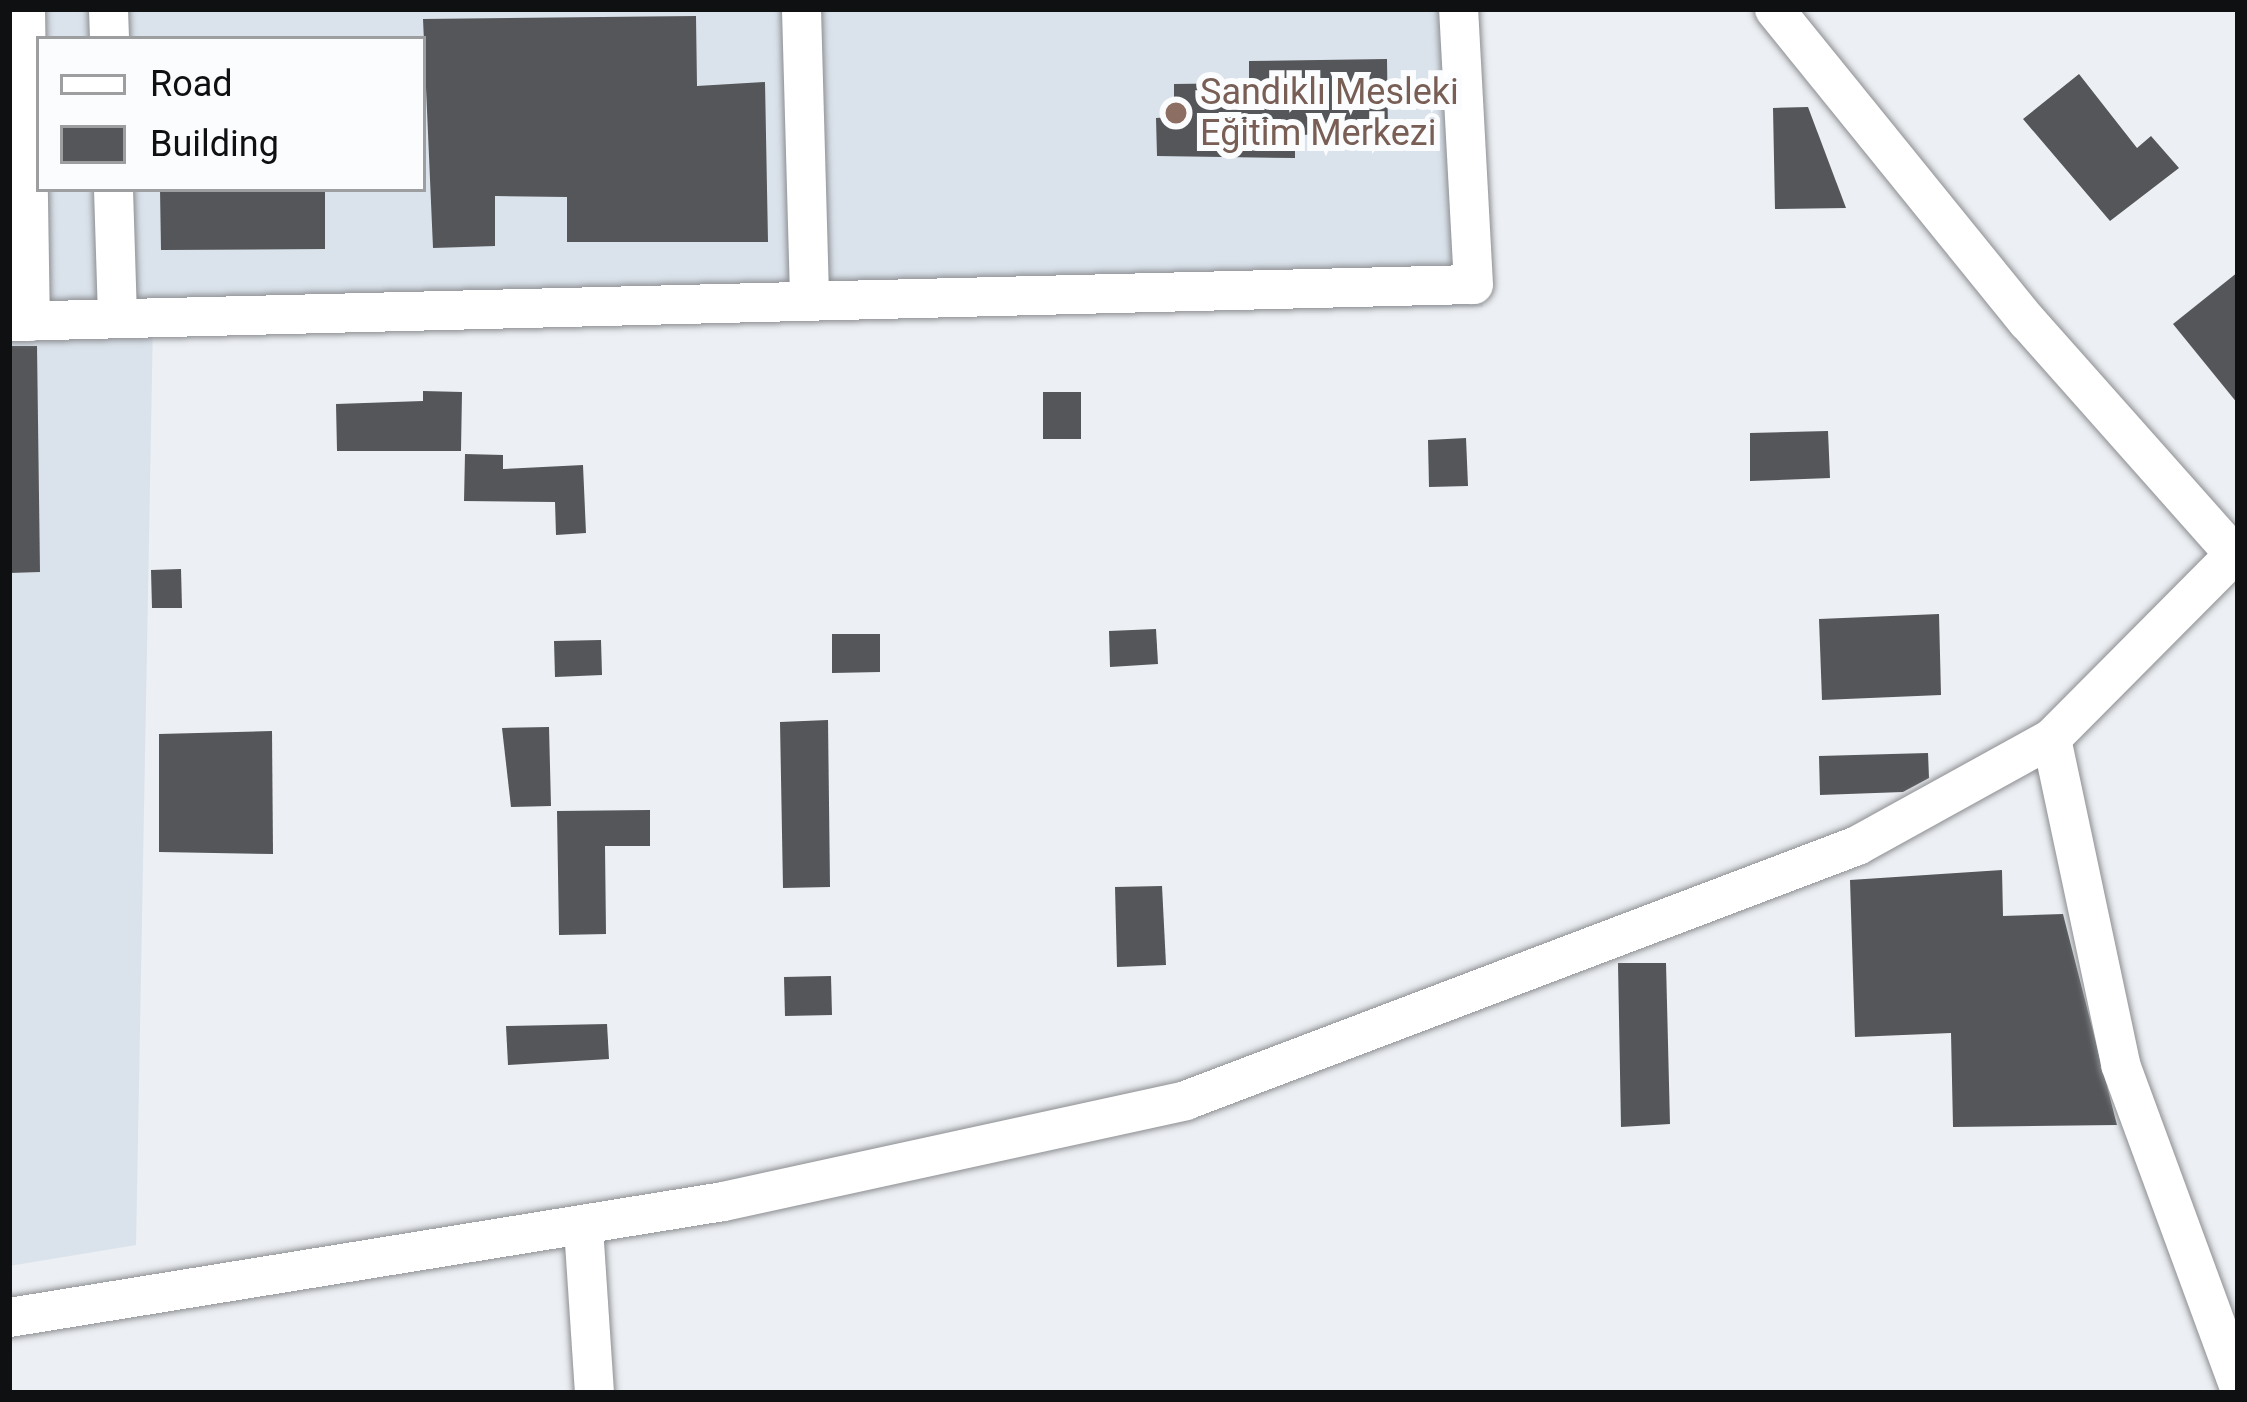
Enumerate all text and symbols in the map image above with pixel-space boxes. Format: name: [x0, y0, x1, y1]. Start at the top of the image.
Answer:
legend: [36, 36, 426, 192]
text: Road: [150, 63, 233, 105]
place label: Sandıklı Mesleki Eğitim Merkezi: [1200, 70, 1459, 155]
marker: Sandıklı Mesleki Eğitim Merkezi: [1163, 100, 1189, 126]
text: Building: [150, 123, 279, 165]

